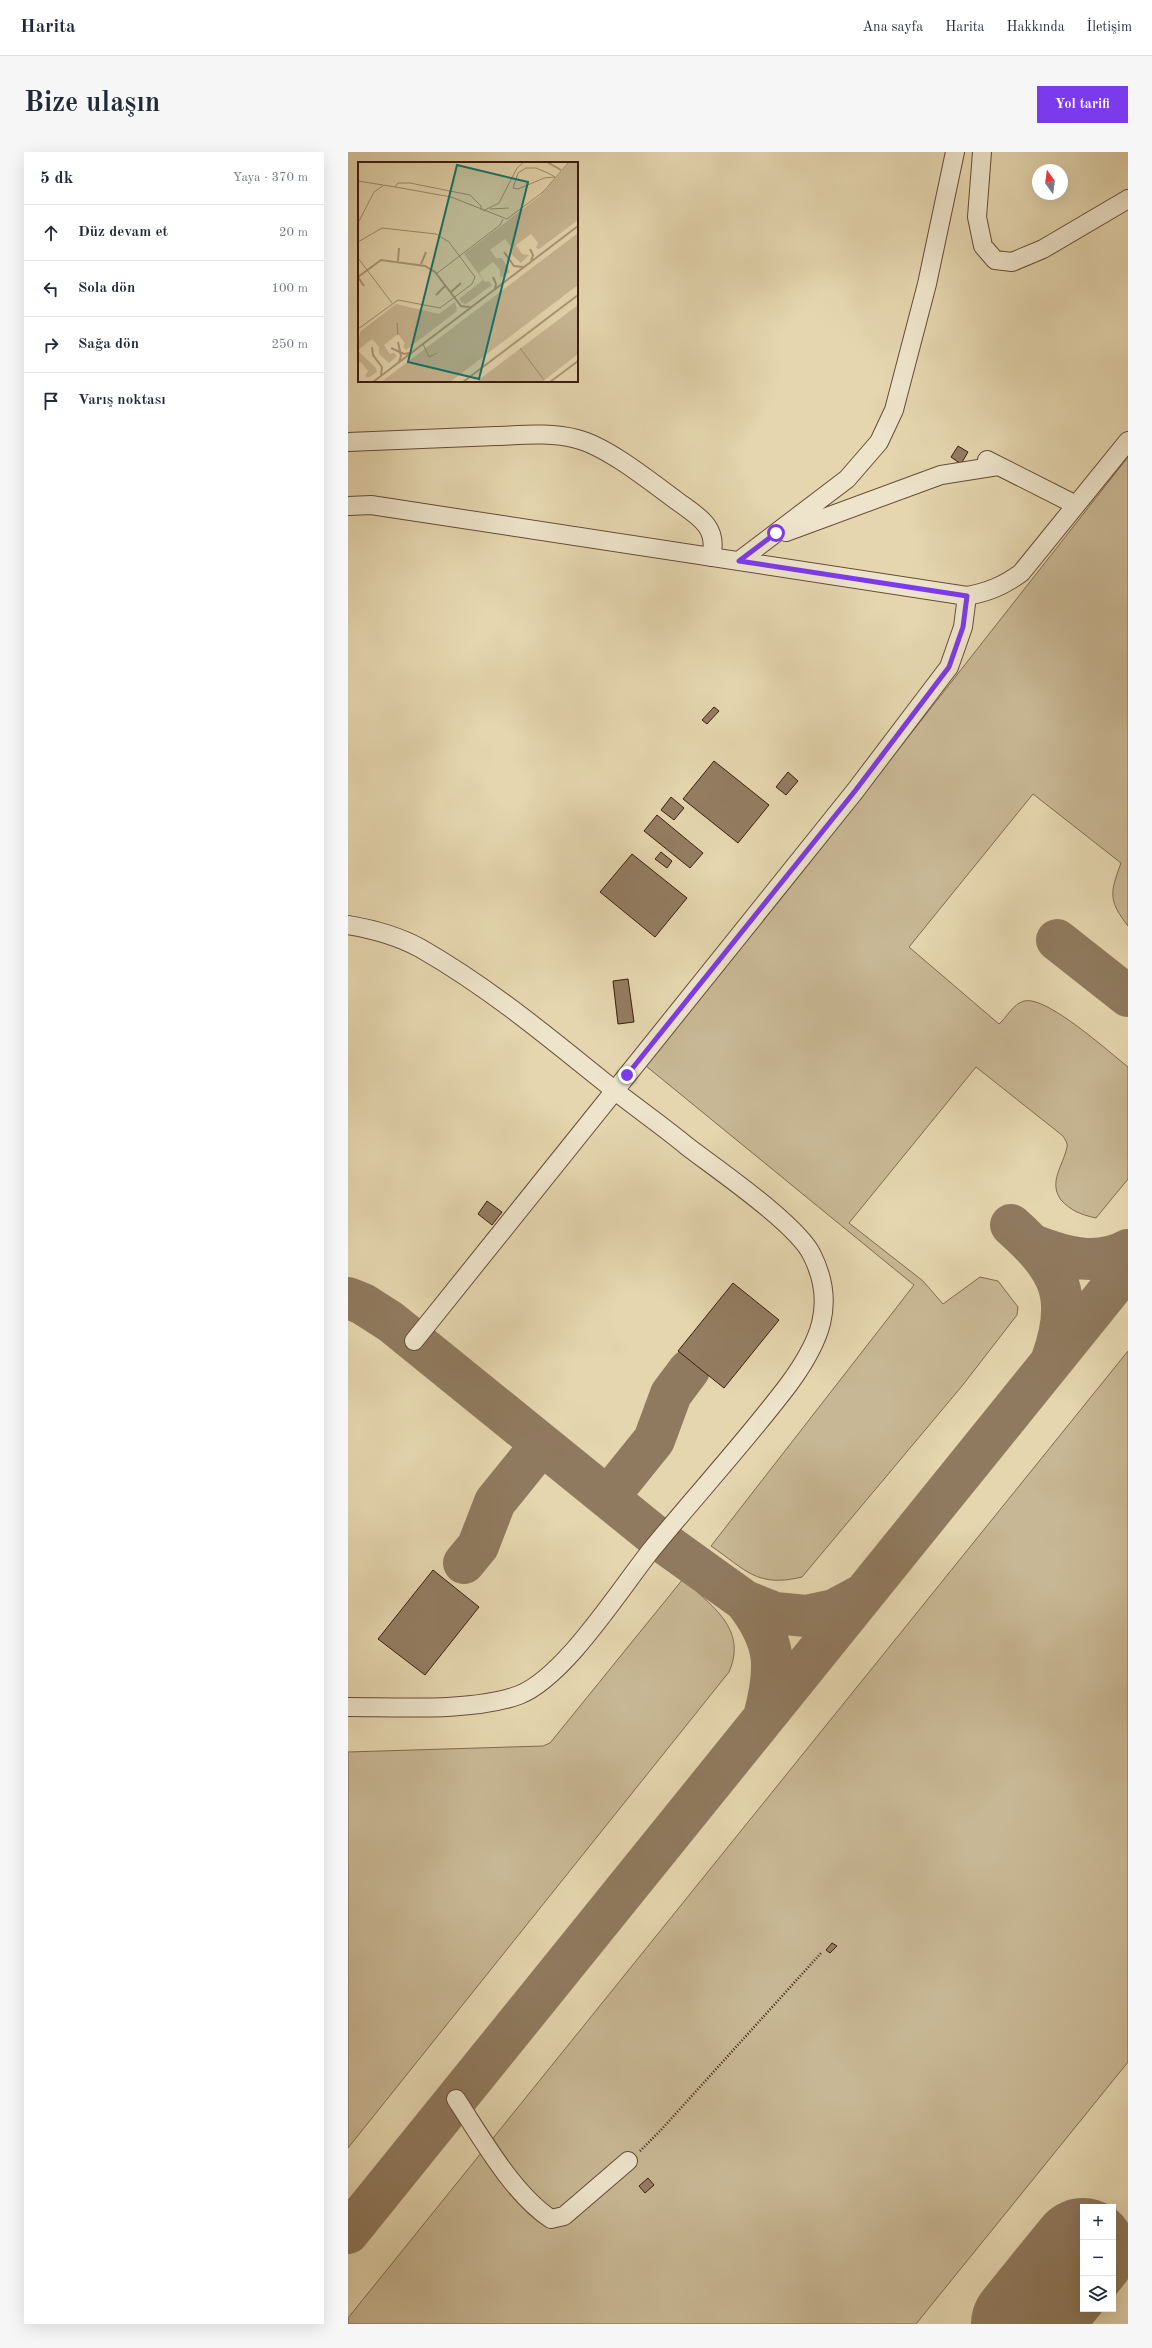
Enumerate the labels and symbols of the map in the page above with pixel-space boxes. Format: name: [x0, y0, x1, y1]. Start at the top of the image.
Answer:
inset map: [358, 162, 578, 382]
north arrow: [1032, 164, 1068, 200]
route start: [767, 524, 785, 542]
route end: [618, 1066, 636, 1084]

